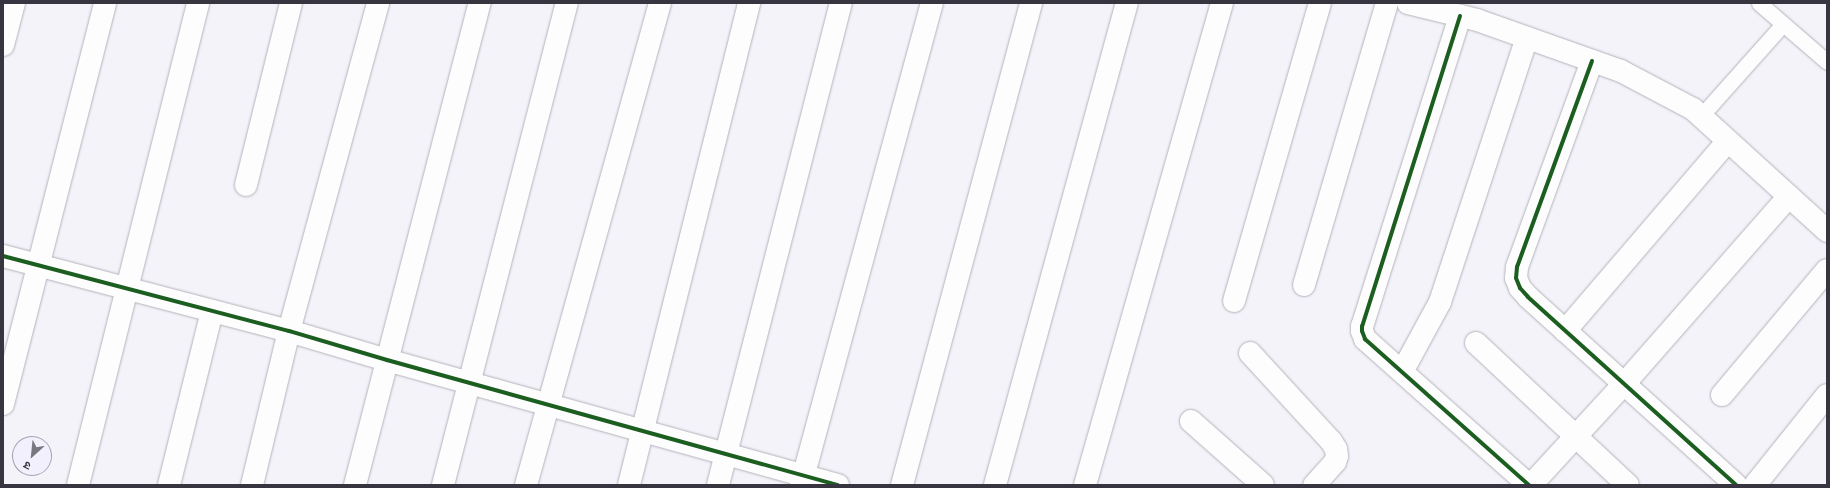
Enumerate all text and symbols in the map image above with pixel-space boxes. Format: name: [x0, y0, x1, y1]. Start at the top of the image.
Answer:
north arrow: [12, 436, 52, 476]
text: उ: [21, 458, 33, 473]

